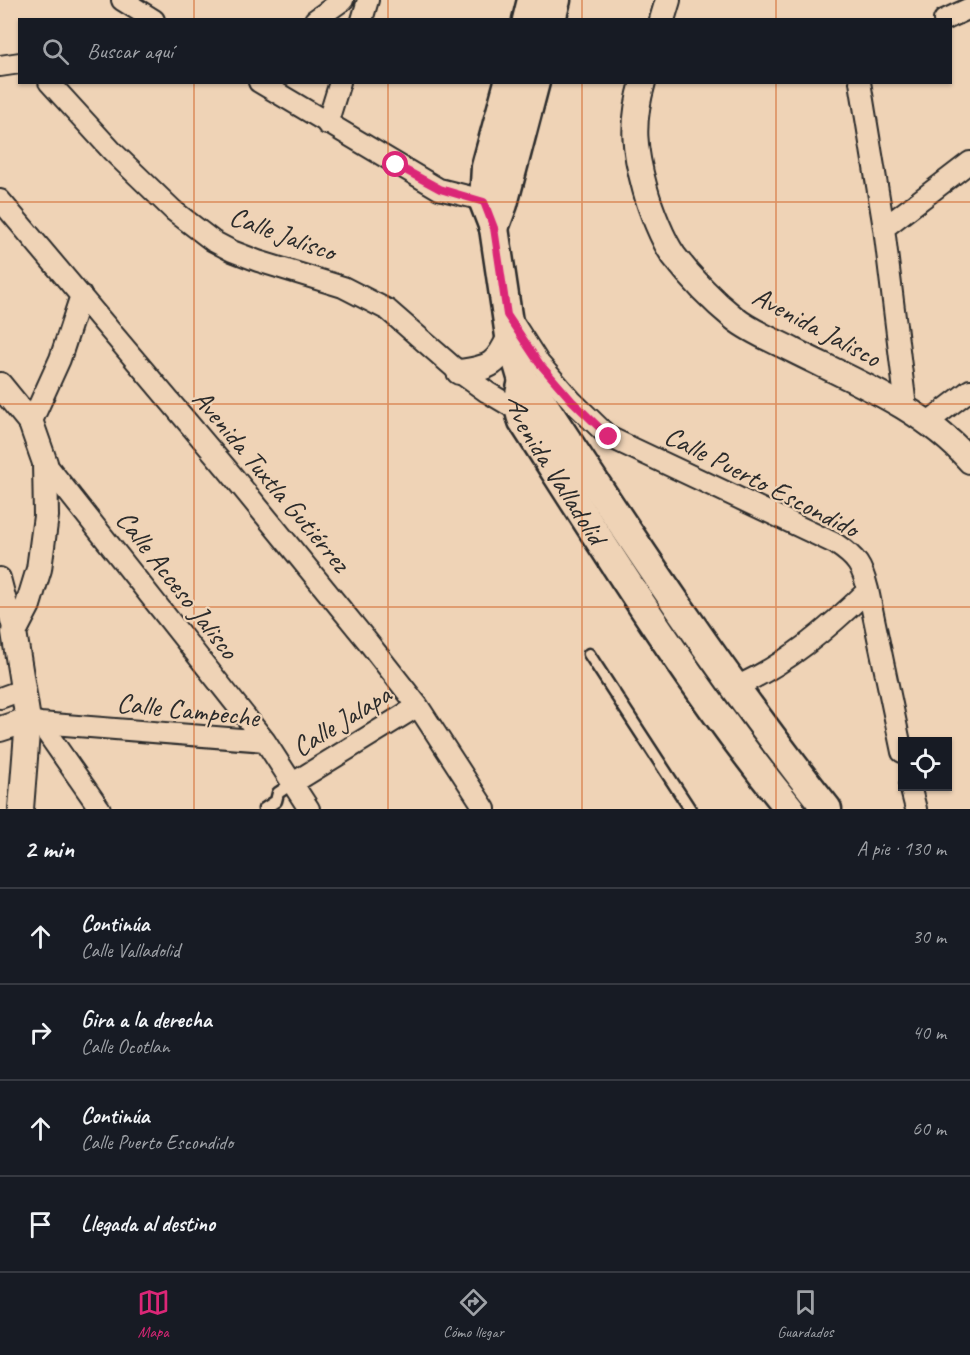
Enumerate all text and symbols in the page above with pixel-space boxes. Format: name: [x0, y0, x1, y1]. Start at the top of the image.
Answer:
search box: [18, 18, 952, 84]
icon: search: [39, 35, 72, 68]
text: Buscar aquí: [87, 37, 173, 65]
route start: [382, 151, 408, 177]
street label: Calle Jalisco: [225, 198, 343, 270]
street label: Avenida Jalisco: [747, 278, 889, 376]
street label: Avenida Tuxtla Gutiérrez: [185, 382, 360, 580]
street label: Avenida Valladolid: [501, 397, 616, 554]
street label: Calle Puerto Escondido: [659, 417, 867, 547]
route end: [595, 423, 621, 449]
street label: Calle Acceso Jalisco: [109, 503, 248, 667]
street label: Calle Jalapa: [286, 676, 399, 764]
street label: Calle Campeche: [115, 685, 263, 735]
map controls: [898, 737, 952, 791]
button: locate: [898, 737, 952, 791]
text: 2 min: [24, 832, 74, 865]
text: A pie · 130 m: [857, 836, 946, 861]
text: Continúa: [81, 910, 149, 938]
icon: ahead: [24, 920, 57, 953]
text: 30 m: [912, 924, 946, 949]
text: Calle Valladolid: [81, 938, 180, 963]
text: Gira a la derecha: [81, 1006, 212, 1034]
icon: right: [24, 1016, 57, 1049]
text: 40 m: [912, 1020, 946, 1045]
text: Calle Ocotlan: [81, 1034, 169, 1059]
text: Continúa: [81, 1102, 149, 1130]
icon: ahead: [24, 1112, 57, 1145]
text: 60 m: [912, 1116, 946, 1141]
text: Calle Puerto Escondido: [81, 1130, 233, 1155]
icon: arrive: [24, 1208, 57, 1241]
text: Llegada al destino: [81, 1210, 215, 1238]
tab: Mapa: [137, 1286, 170, 1342]
tab: Cómo llegar: [443, 1286, 504, 1342]
tab: Guardados: [777, 1286, 833, 1342]

